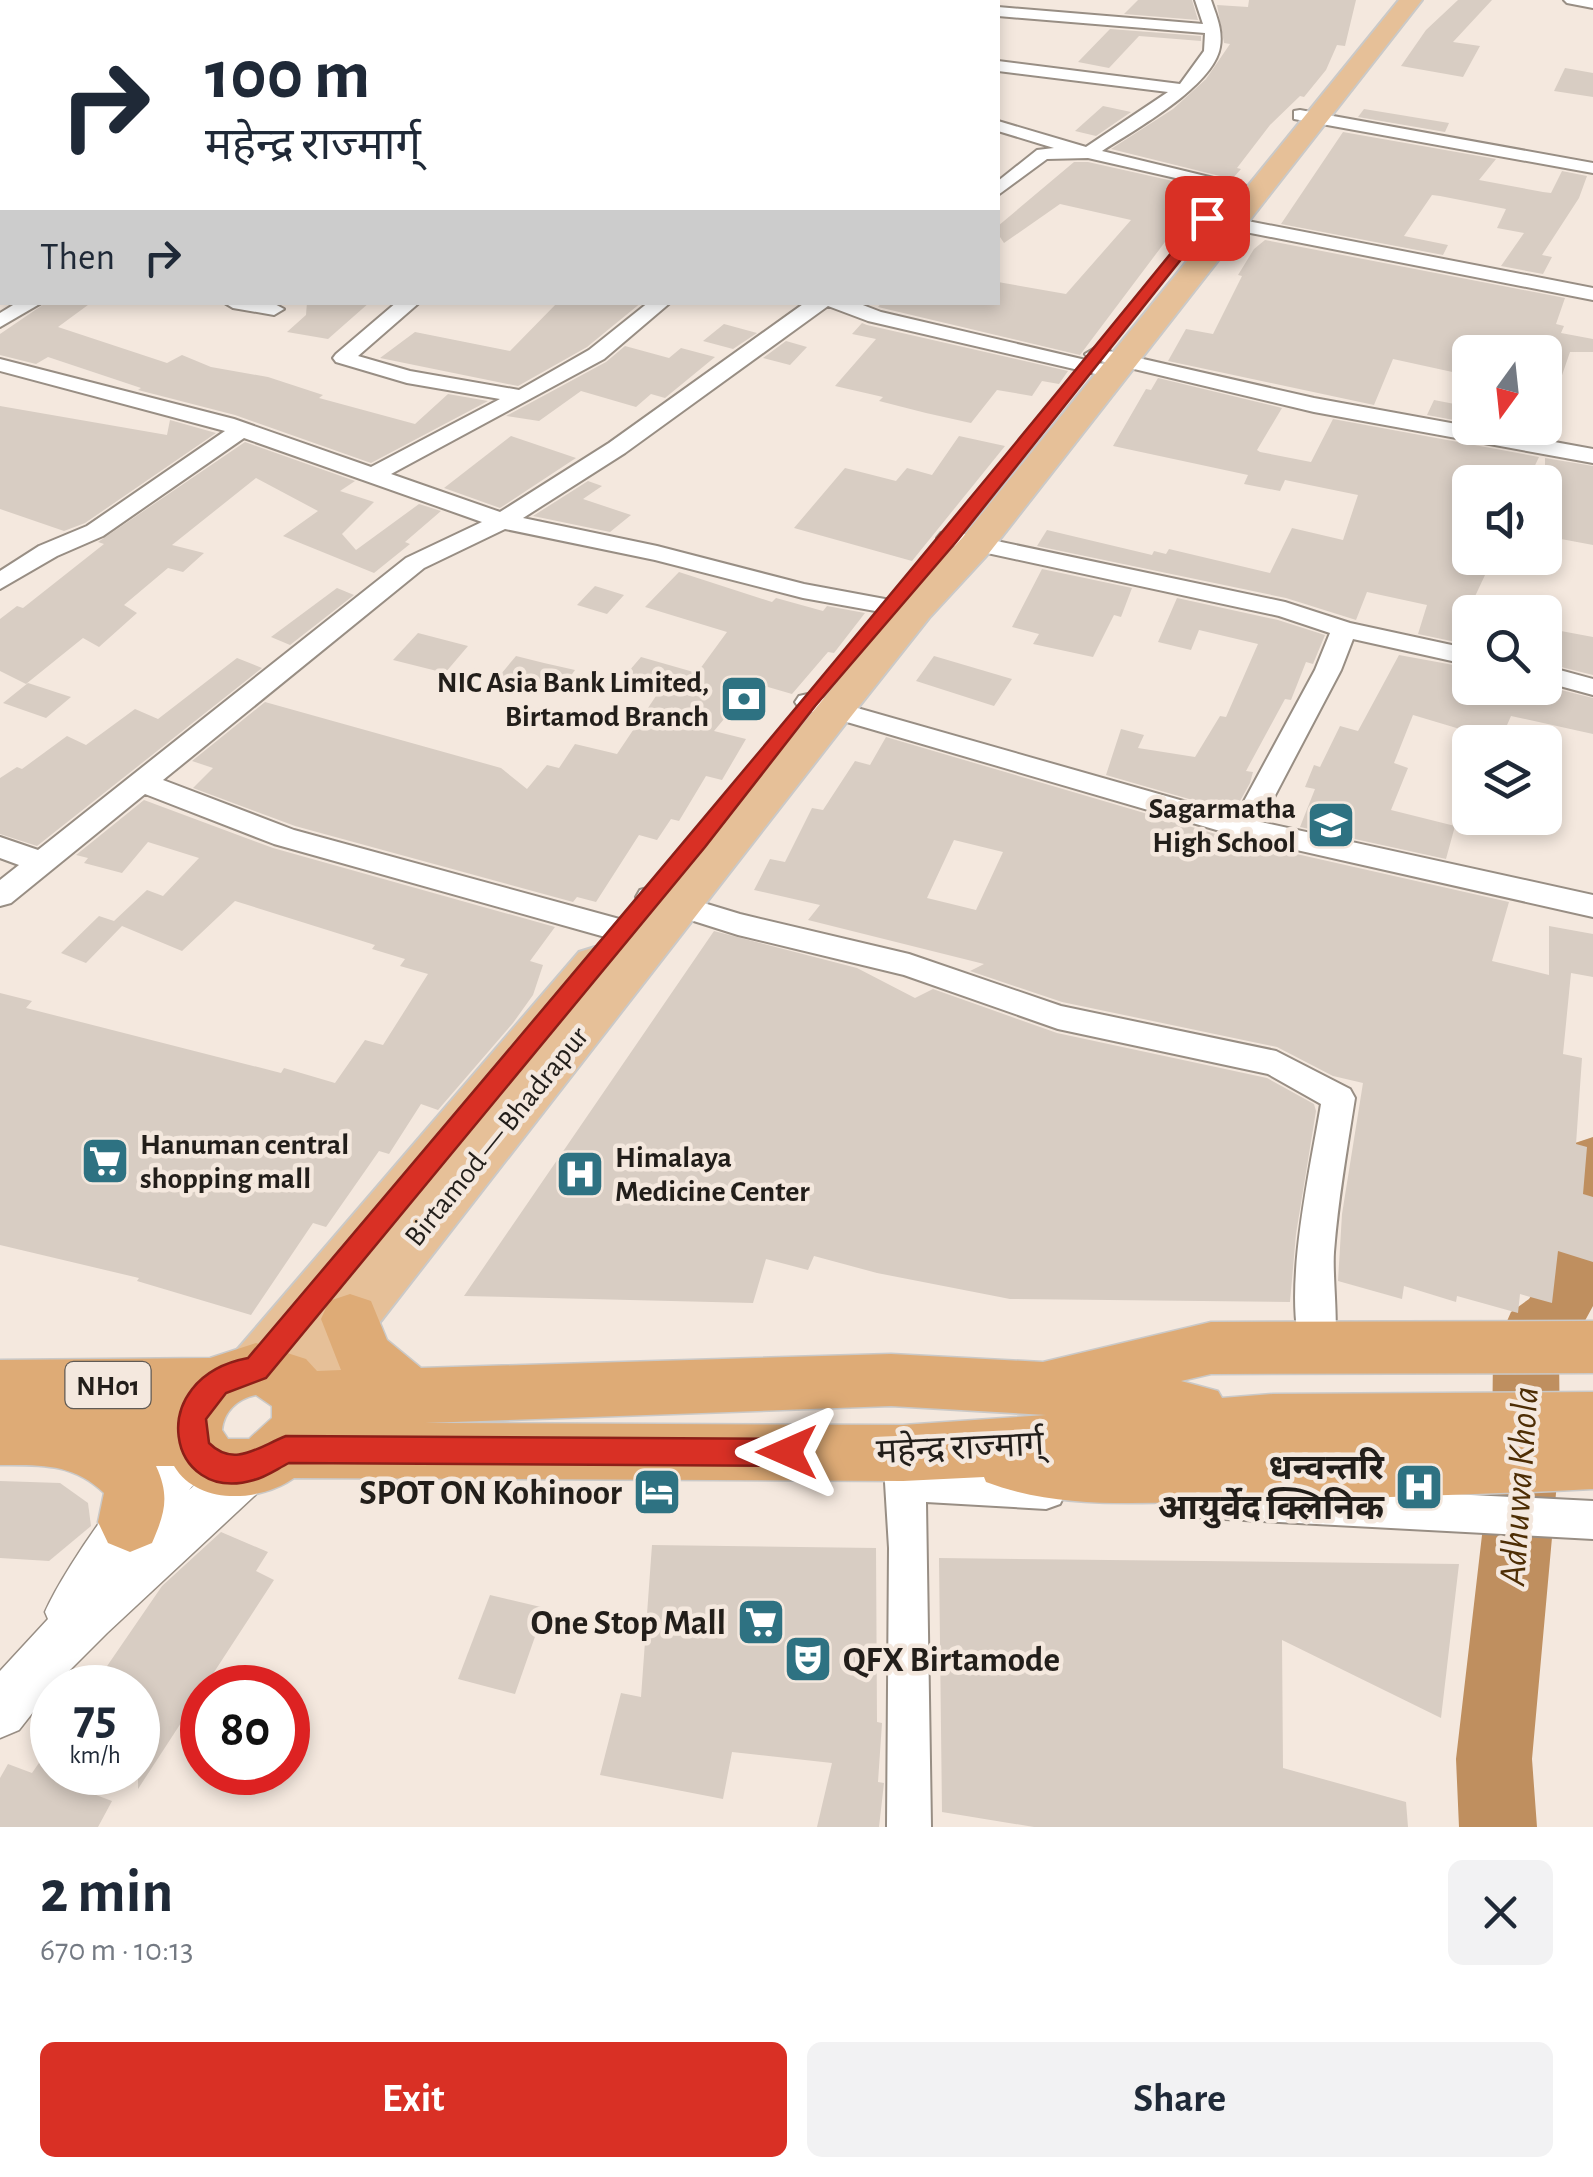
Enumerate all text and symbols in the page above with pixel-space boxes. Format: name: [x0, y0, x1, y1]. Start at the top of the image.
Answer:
icon: right: [40, 40, 170, 170]
text: 100 m: [205, 41, 370, 111]
text: महेन्द्र राज्मार्ग्: [205, 123, 421, 168]
pin: [1165, 176, 1250, 261]
icon: arrive: [1180, 191, 1235, 246]
icon: right: [135, 230, 190, 285]
text: Then: [40, 239, 115, 277]
north arrow: [1452, 335, 1562, 445]
map controls: [1452, 335, 1562, 835]
button: sound: [1452, 465, 1562, 575]
button: search: [1452, 595, 1562, 705]
place label: NIC Asia Bank Limited, Birtamod Branch: [437, 668, 709, 732]
bank icon: NIC Asia Bank Limited, Birtamod Branch: [718, 673, 770, 725]
button: layers: [1452, 725, 1562, 835]
place label: Sagarmatha High School: [1149, 794, 1296, 858]
school or university icon: Sagarmatha High School: [1305, 799, 1357, 851]
street label: Birtamod — Bhadrapur: [399, 1021, 594, 1252]
place label: Hanuman central shopping mall: [140, 1130, 349, 1194]
supermarket icon: Hanuman central shopping mall: [79, 1135, 131, 1187]
place label: Himalaya Medicine Center: [615, 1143, 810, 1207]
hospital icon: Himalaya Medicine Center: [554, 1148, 606, 1200]
road number: NH01: [66, 1362, 150, 1408]
water label: Adhuwa Khola: [1494, 1385, 1546, 1588]
position arrow: [735, 1400, 839, 1504]
street label: महेन्द्र राज्मार्ग्: [875, 1422, 1050, 1472]
place label: धन्वन्तरि आयुर्वेद क्लिनिक: [1158, 1447, 1385, 1529]
hospital icon: धन्वन्तरि आयुर्वेद क्लिनिक: [1393, 1461, 1445, 1513]
hotel icon: SPOT ON Kohinoor: [631, 1466, 683, 1518]
place label: SPOT ON Kohinoor: [359, 1476, 622, 1511]
supermarket icon: One Stop Mall: [735, 1596, 787, 1648]
place label: One Stop Mall: [531, 1606, 726, 1641]
theatre icon: QFX Birtamode: [782, 1633, 834, 1685]
place label: QFX Birtamode: [843, 1643, 1060, 1678]
speed limit sign: 80: [180, 1665, 310, 1795]
text: 75: [73, 1693, 117, 1743]
text: km/h: [69, 1743, 121, 1768]
button: close: [1448, 1860, 1553, 1965]
text: 2 min: [40, 1863, 173, 1923]
text: 670 m · 10:13: [40, 1934, 193, 1966]
button: Exit: [40, 2042, 787, 2157]
button: Share: [807, 2042, 1553, 2157]

